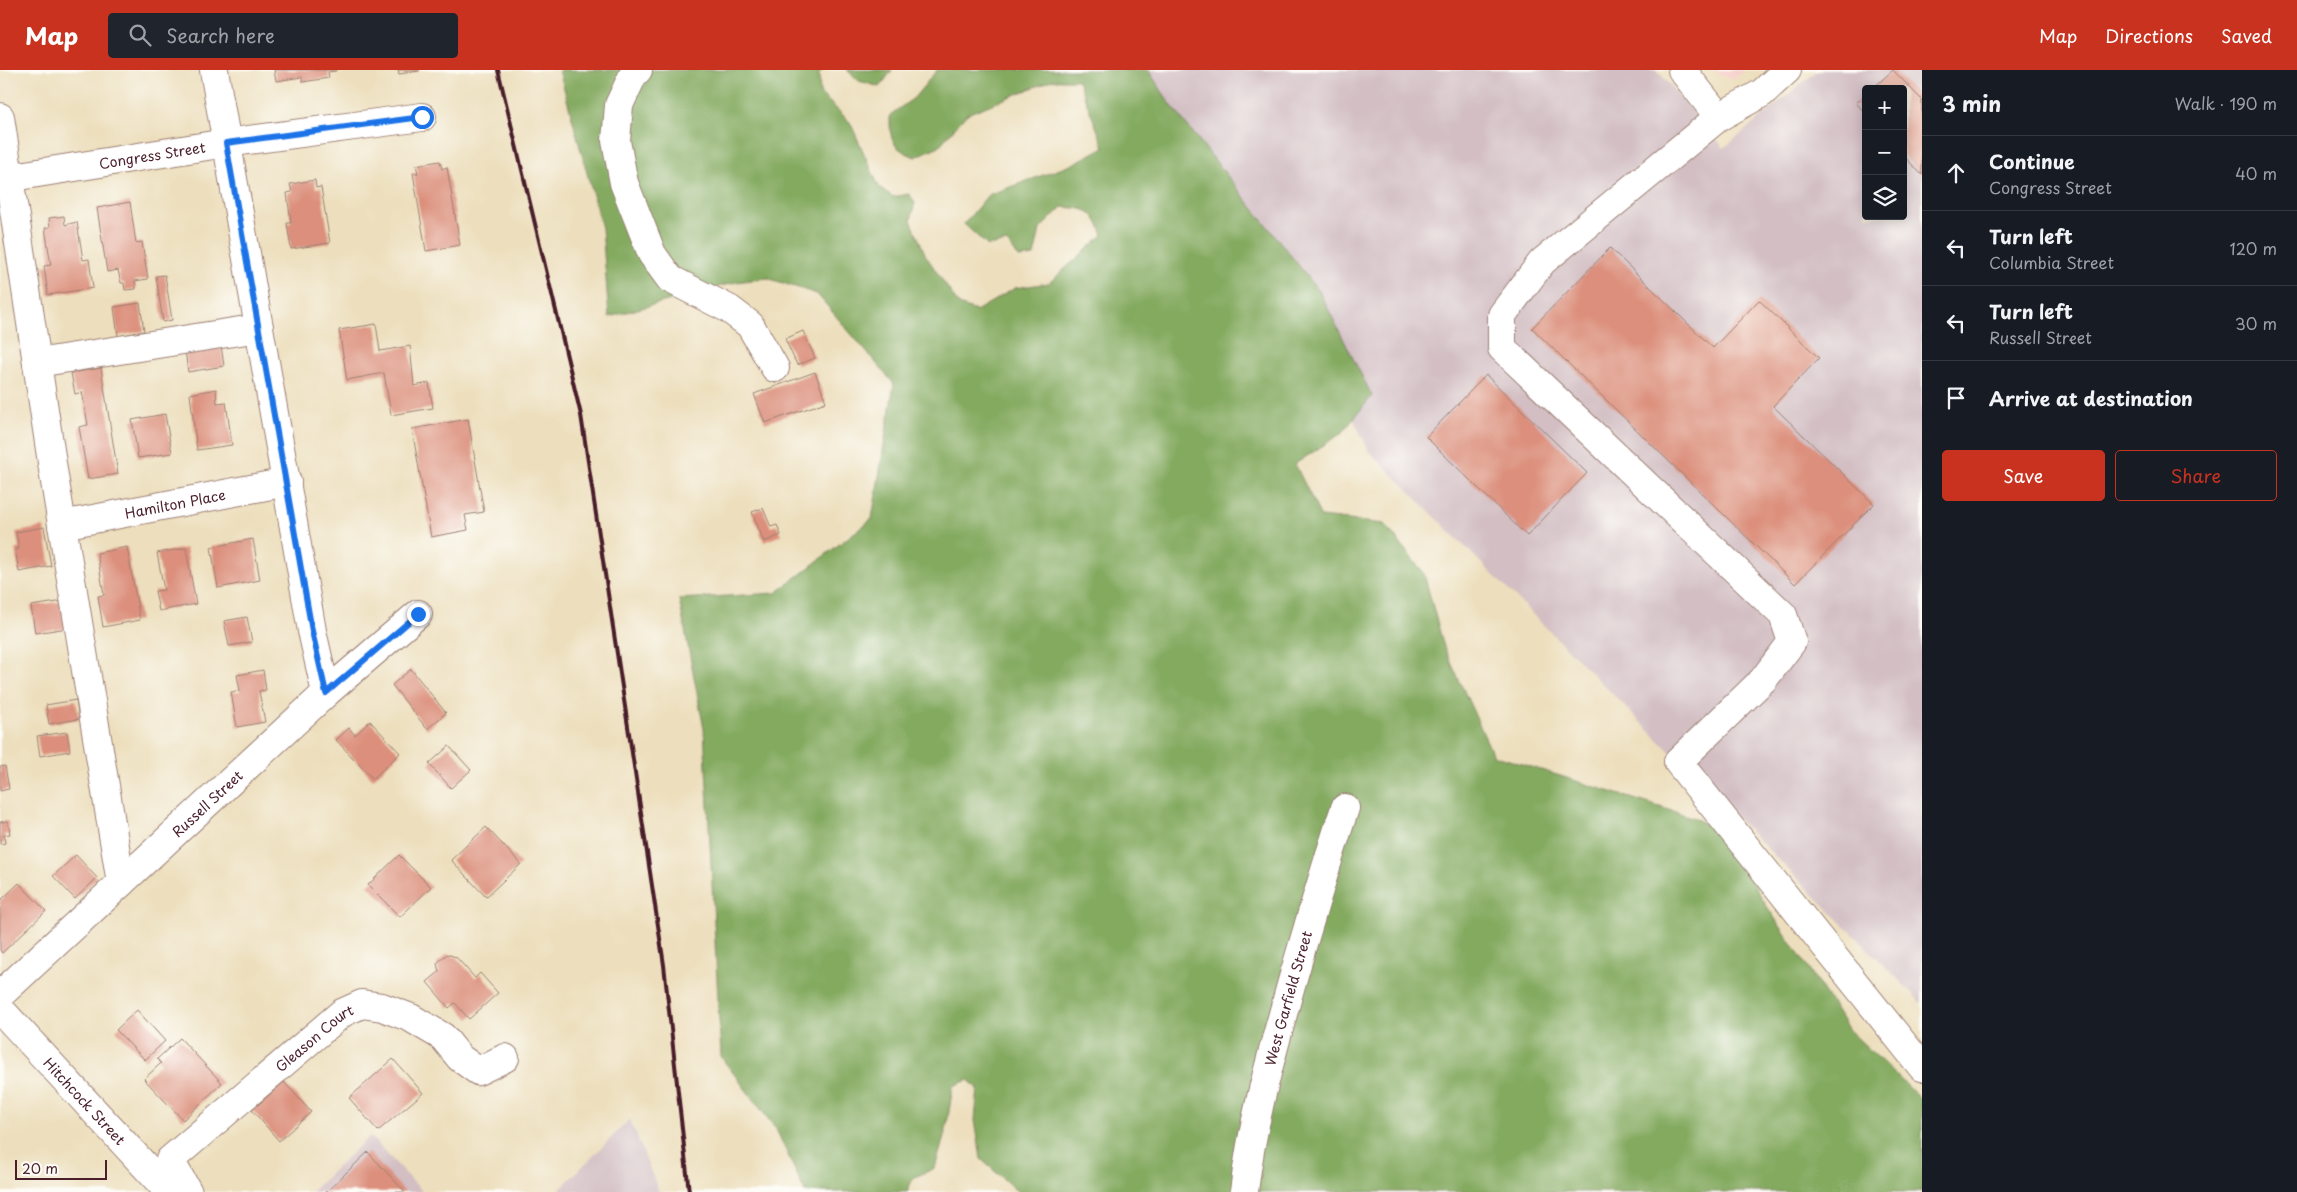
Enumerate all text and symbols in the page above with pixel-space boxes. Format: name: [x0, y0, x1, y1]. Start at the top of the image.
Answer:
search box: [108, 13, 458, 58]
text: Map: [25, 17, 78, 53]
icon: search: [126, 21, 154, 49]
text: Search here: [166, 21, 275, 49]
text: Map: [2039, 22, 2077, 49]
text: Directions: [2105, 22, 2193, 49]
text: Saved: [2221, 22, 2272, 49]
map controls: [1862, 85, 1907, 220]
button: +: [1862, 85, 1907, 130]
text: 3 min: [1942, 87, 2001, 119]
text: Walk · 190 m: [2175, 91, 2277, 115]
route start: [411, 106, 434, 129]
button: −: [1862, 130, 1907, 175]
street label: Congress Street: [97, 136, 207, 174]
text: Continue: [1989, 147, 2075, 175]
icon: ahead: [1942, 159, 1970, 187]
text: 40 m: [2235, 161, 2277, 185]
button: layers: [1862, 175, 1907, 220]
text: Congress Street: [1989, 175, 2112, 199]
text: Turn left: [1989, 222, 2073, 250]
icon: left: [1942, 234, 1970, 262]
text: 120 m: [2230, 236, 2277, 260]
text: Columbia Street: [1989, 250, 2114, 274]
text: Turn left: [1989, 297, 2073, 325]
icon: left: [1942, 309, 1970, 337]
text: 30 m: [2235, 311, 2277, 335]
text: Russell Street: [1989, 325, 2092, 349]
icon: arrive: [1942, 384, 1970, 412]
text: Arrive at destination: [1989, 384, 2193, 412]
button: Save: [1942, 450, 2105, 501]
button: Share: [2115, 450, 2277, 501]
street label: Hamilton Place: [123, 484, 227, 523]
route end: [407, 603, 430, 626]
street label: Russell Street: [167, 765, 247, 842]
street label: West Garfield Street: [1259, 928, 1317, 1068]
street label: Gleason Court: [270, 999, 357, 1076]
street label: Hitchcock Street: [39, 1052, 131, 1150]
scale bar: [15, 1157, 108, 1180]
text: 20 m: [22, 1158, 58, 1179]

